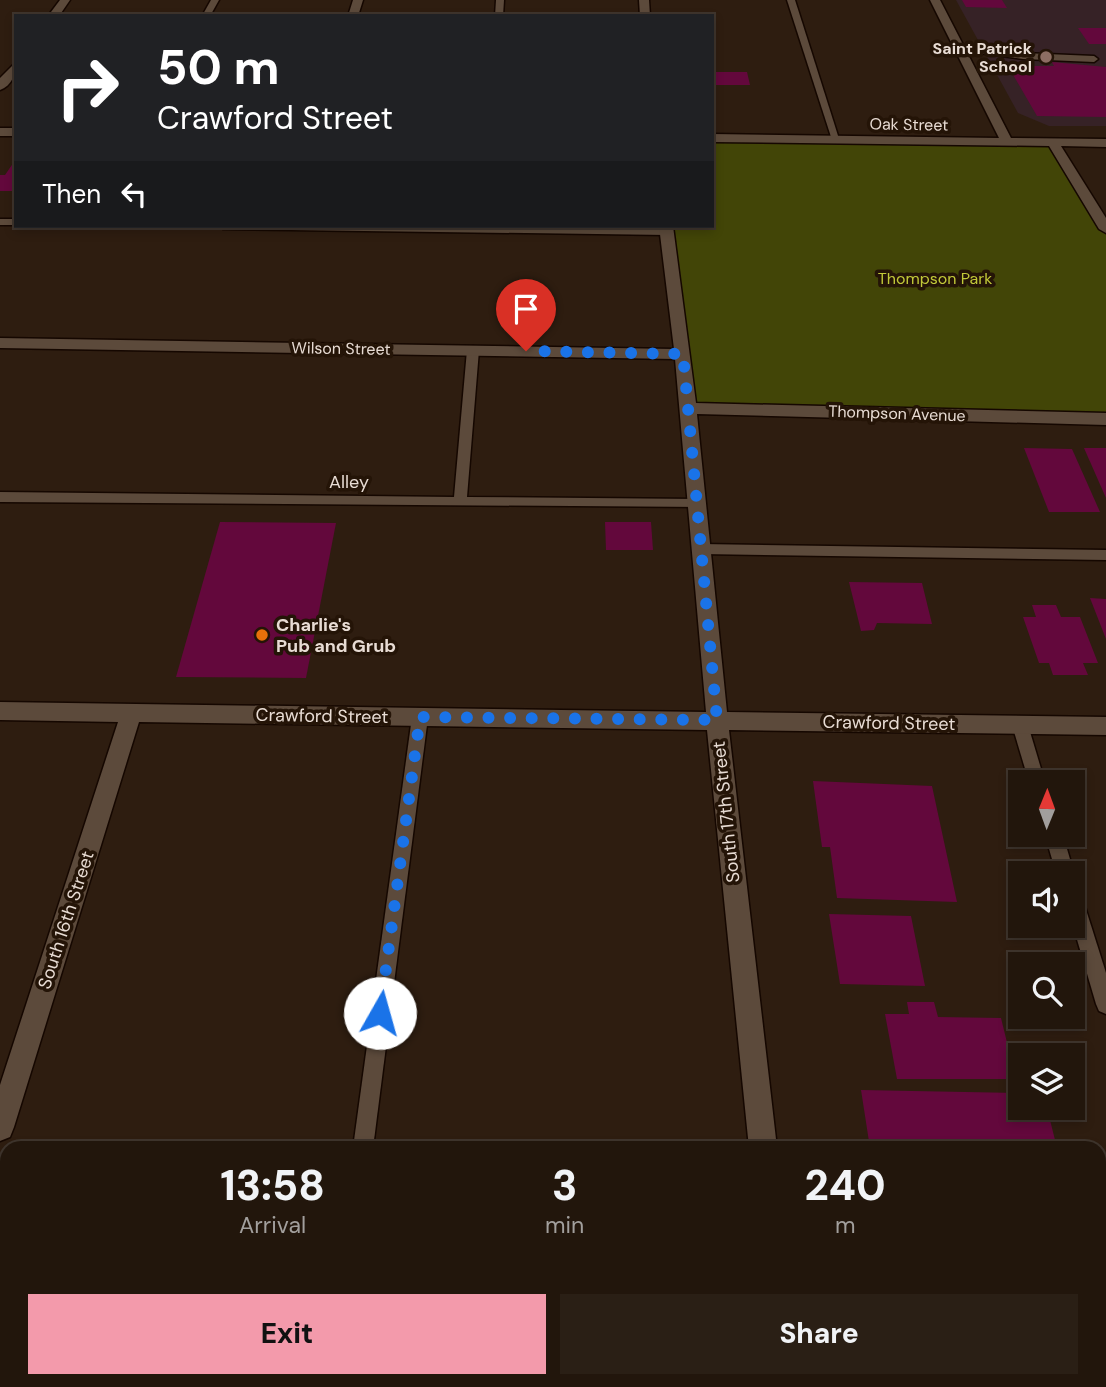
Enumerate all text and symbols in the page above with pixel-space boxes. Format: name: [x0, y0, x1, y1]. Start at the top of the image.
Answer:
text: 50 m: [157, 35, 280, 99]
place label: Saint Patrick School: [933, 38, 1033, 77]
icon: right: [42, 42, 133, 133]
marker: Saint Patrick School: [1038, 49, 1054, 65]
text: Crawford Street: [157, 97, 393, 139]
street label: Oak Street: [869, 113, 949, 136]
icon: left: [115, 175, 153, 213]
text: Then: [42, 177, 101, 211]
park label: Thompson Park: [878, 268, 992, 289]
pin: [496, 279, 556, 351]
icon: arrive: [507, 290, 545, 328]
street label: Wilson Street: [291, 337, 391, 360]
street label: Thompson Avenue: [828, 401, 966, 426]
street label: Alley: [329, 470, 369, 494]
place label: Charlie's Pub and Grub: [276, 613, 396, 658]
marker: Charlie's Pub and Grub: [254, 627, 270, 643]
street label: Crawford Street: [255, 703, 389, 729]
street label: Crawford Street: [822, 710, 956, 736]
street label: South 17th Street: [707, 740, 745, 884]
north arrow: [1008, 770, 1085, 847]
map controls: [1008, 770, 1085, 1120]
street label: South 16th Street: [32, 848, 100, 992]
button: sound: [1008, 861, 1085, 938]
button: search: [1008, 952, 1085, 1029]
position arrow: [343, 976, 417, 1050]
button: layers: [1008, 1043, 1085, 1120]
text: 13:58: [220, 1158, 325, 1213]
text: 3: [552, 1158, 577, 1213]
text: 240: [805, 1158, 886, 1213]
text: Arrival: [239, 1210, 306, 1240]
text: min: [545, 1210, 584, 1240]
text: m: [835, 1210, 855, 1240]
button: Exit: [28, 1294, 546, 1374]
button: Share: [560, 1294, 1078, 1374]

